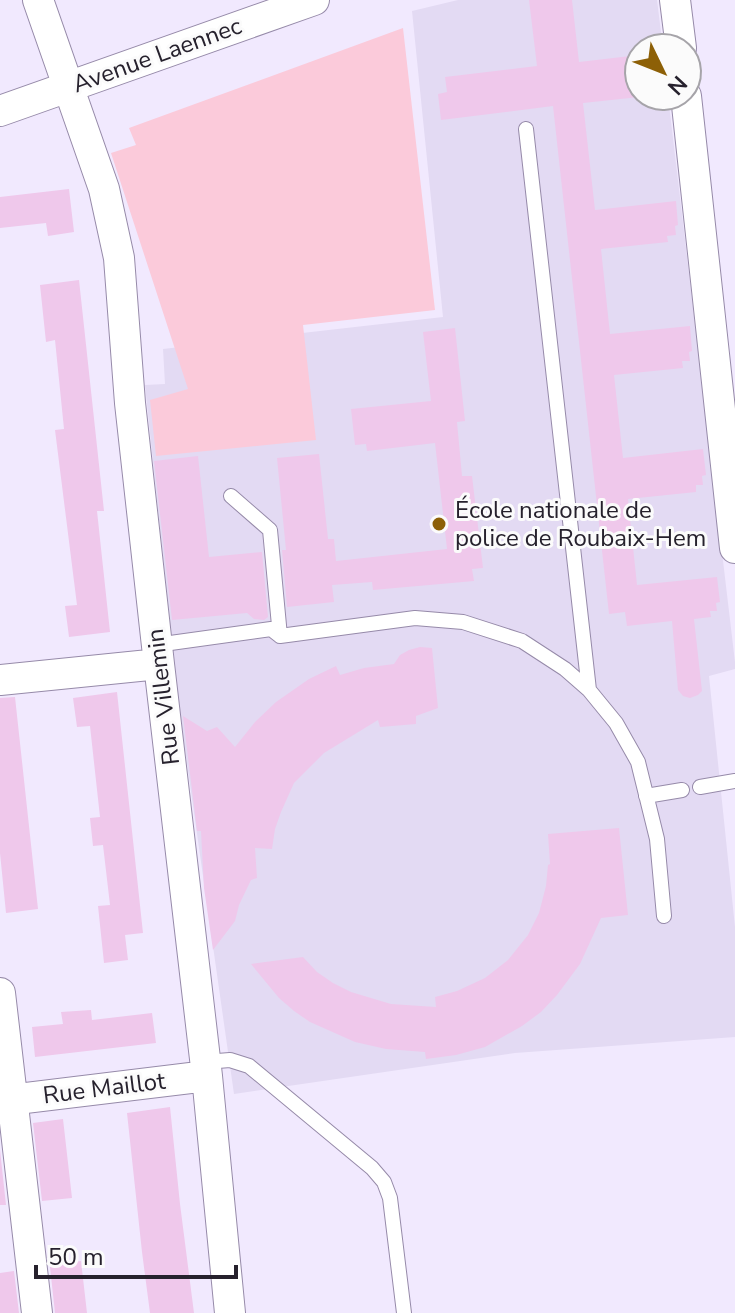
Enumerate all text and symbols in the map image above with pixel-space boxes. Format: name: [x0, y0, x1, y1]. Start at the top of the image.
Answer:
street label: Avenue Laennec: [68, 10, 246, 100]
north arrow: [623, 32, 703, 112]
text: N: [660, 69, 693, 101]
place label: École nationale de police de Roubaix-Hem: [455, 494, 706, 554]
marker: École nationale de police de Roubaix-Hem: [430, 515, 448, 533]
street label: Rue Villemin: [139, 627, 187, 767]
street label: Rue Maillot: [41, 1065, 168, 1111]
scale bar: [36, 1229, 236, 1279]
text: 50 m: [48, 1241, 104, 1273]

